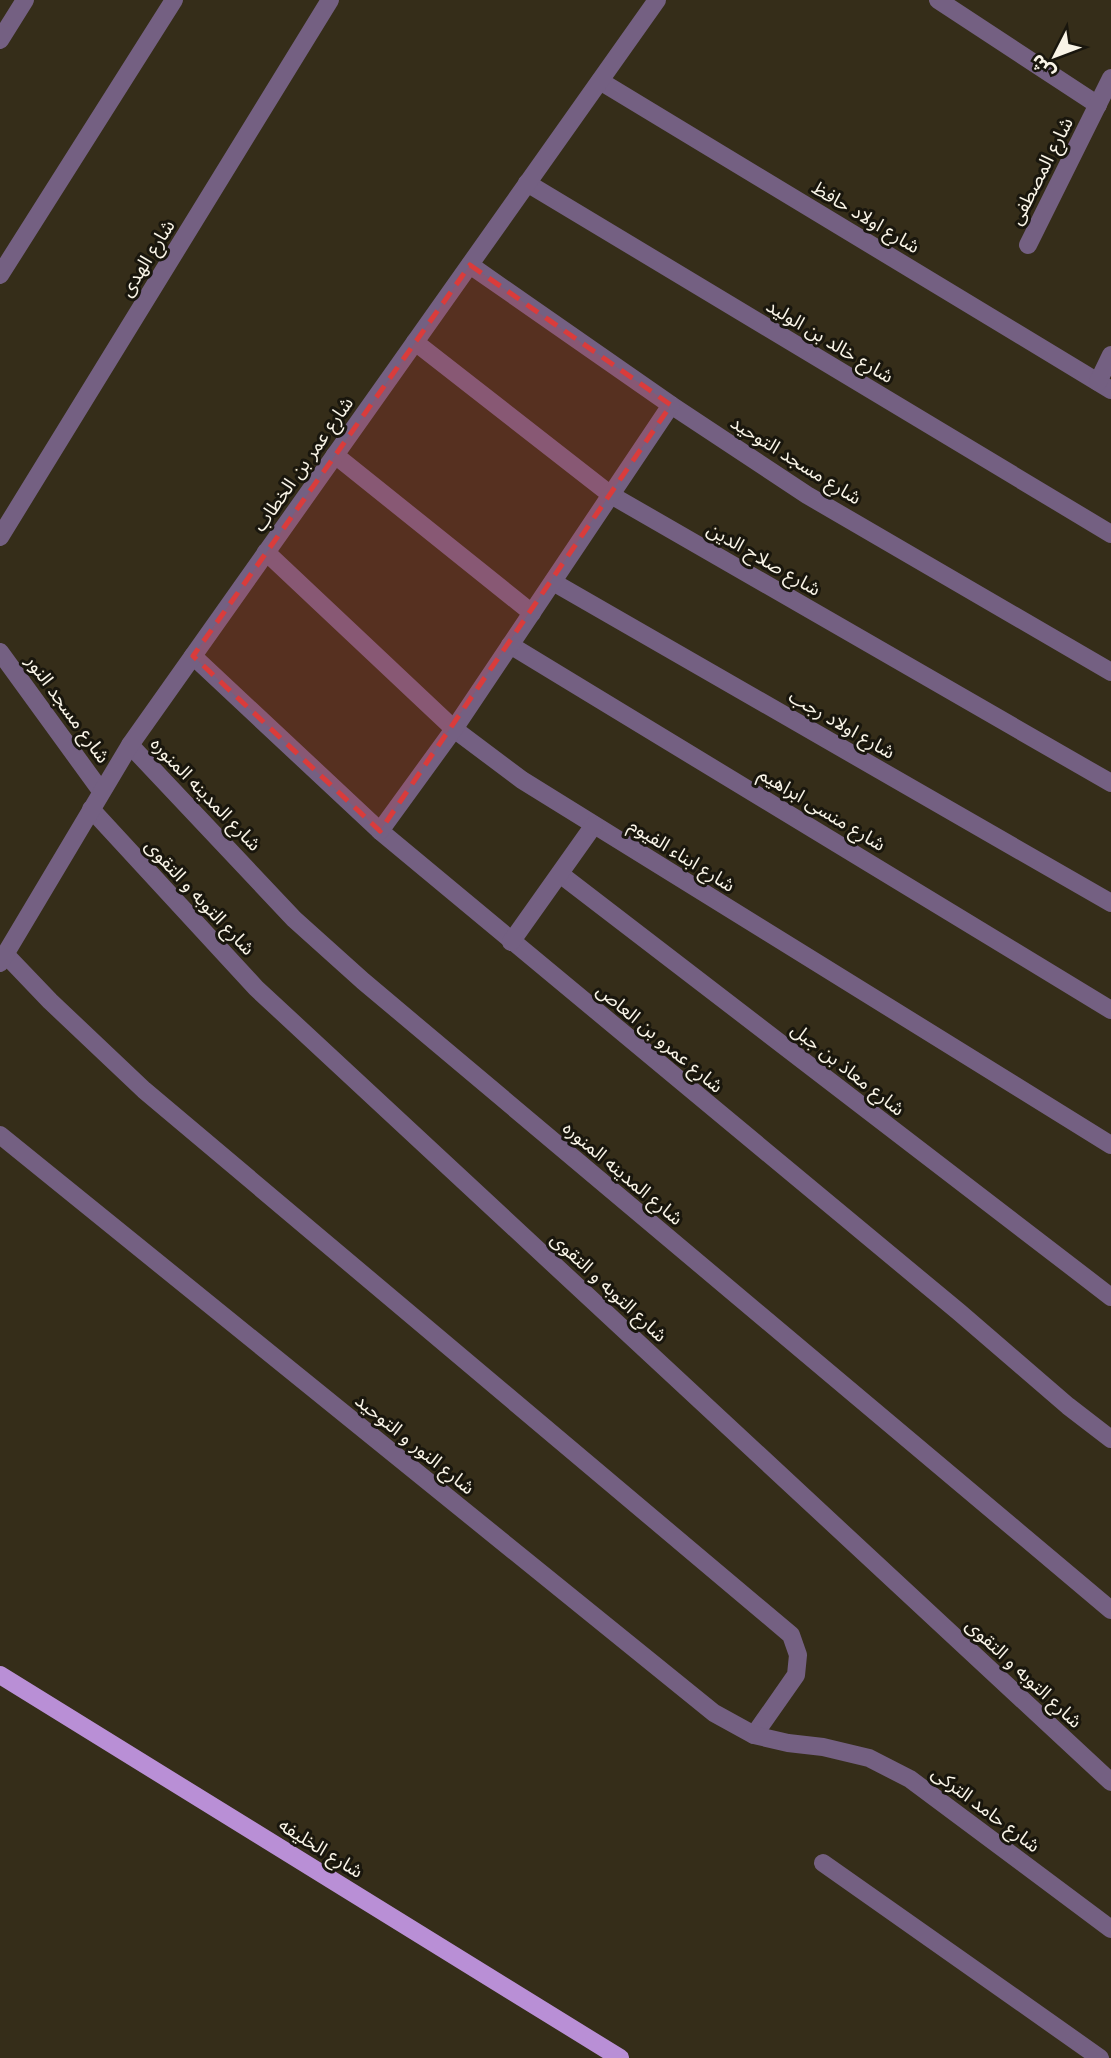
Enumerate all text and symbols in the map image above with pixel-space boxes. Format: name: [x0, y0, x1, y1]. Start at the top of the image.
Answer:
north arrow: [1020, 21, 1090, 91]
text: ش: [1026, 50, 1059, 84]
street label: شارع المصطفى: [1005, 114, 1080, 230]
street label: شارع اولاد حافظ: [807, 177, 924, 260]
street label: شارع الهدى: [115, 216, 181, 302]
street label: شارع خالد بن الوليد: [761, 295, 897, 390]
street label: شارع عمر بن الخطاب: [249, 393, 360, 537]
street label: شارع مسجد التوحيد: [725, 411, 865, 511]
street label: شارع صلاح الدين: [702, 518, 824, 603]
street label: شارع مسجد النور: [19, 650, 114, 769]
street label: شارع اولاد رجب: [784, 685, 899, 765]
street label: شارع المدينه المنوره: [144, 733, 265, 857]
street label: شارع منسى ابراهيم: [753, 763, 889, 859]
street label: شارع ابناء الفيوم: [623, 814, 739, 899]
street label: شارع التوبه و التقوى: [139, 835, 259, 961]
street label: شارع عمرو بن العاص: [591, 979, 727, 1099]
street label: شارع معاذ بن جبل: [785, 1018, 909, 1122]
street label: شارع المدينه المنوره: [557, 1117, 687, 1231]
street label: شارع التوبه و التقوى: [545, 1228, 671, 1348]
street label: شارع النور و التوحيد: [349, 1390, 479, 1501]
street label: شارع التوبه و التقوى: [960, 1614, 1086, 1734]
street label: شارع حامد التركى: [926, 1762, 1044, 1859]
street label: شارع الخليفه: [273, 1814, 367, 1885]

